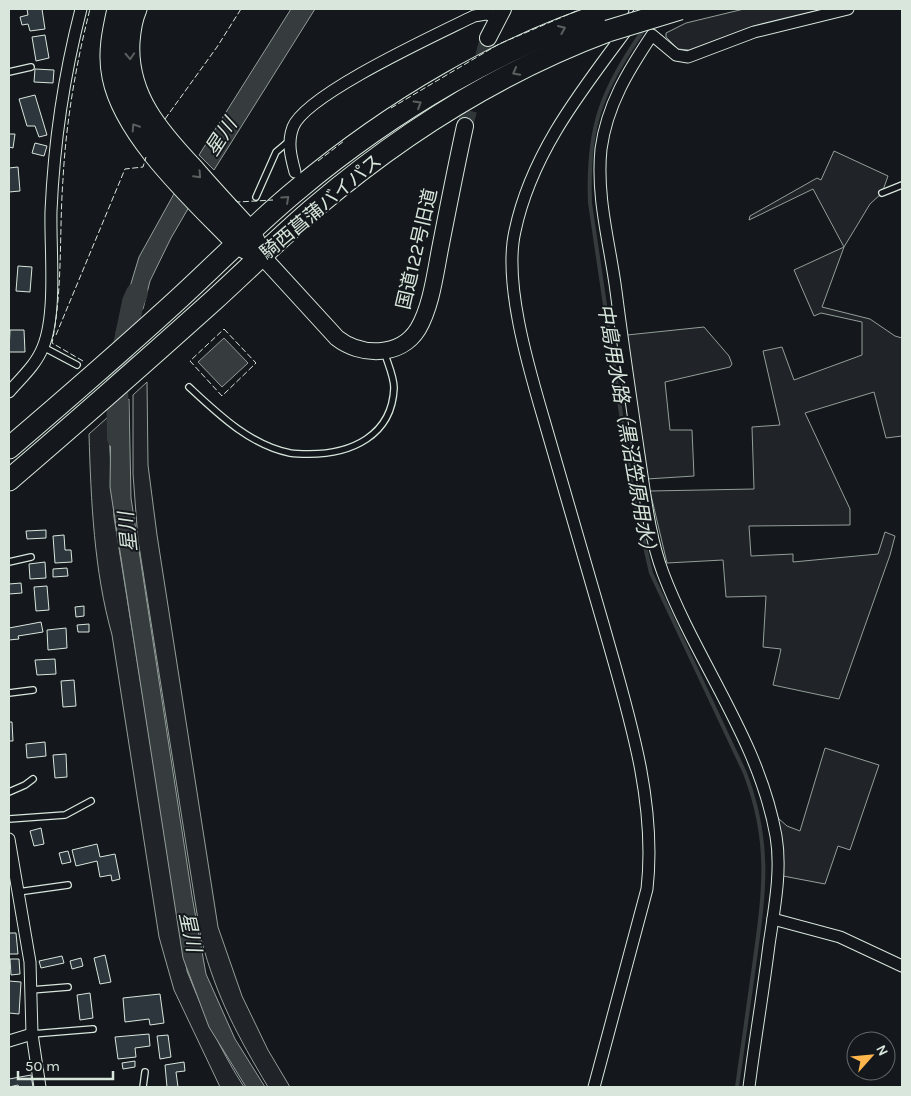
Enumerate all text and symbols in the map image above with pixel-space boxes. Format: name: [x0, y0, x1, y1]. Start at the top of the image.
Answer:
one-way arrow: [557, 25, 566, 36]
one-way arrow: [124, 52, 135, 60]
one-way arrow: [512, 66, 521, 76]
one-way arrow: [412, 101, 421, 110]
water label: 星川: [200, 112, 243, 160]
one-way arrow: [132, 123, 141, 132]
street label: 騎西菖蒲バイパス: [256, 150, 386, 264]
one-way arrow: [192, 169, 201, 178]
street label: 国道122号旧道: [392, 186, 442, 312]
one-way arrow: [281, 196, 290, 205]
water label: 中島用水路（黒沼笠原用水）: [593, 302, 661, 562]
water label: 星川: [114, 509, 142, 553]
water label: 星川: [175, 910, 206, 956]
north arrow: [846, 1031, 896, 1081]
text: N: [872, 1042, 892, 1059]
scale bar: [18, 1048, 112, 1080]
text: 50 m: [25, 1057, 60, 1075]

